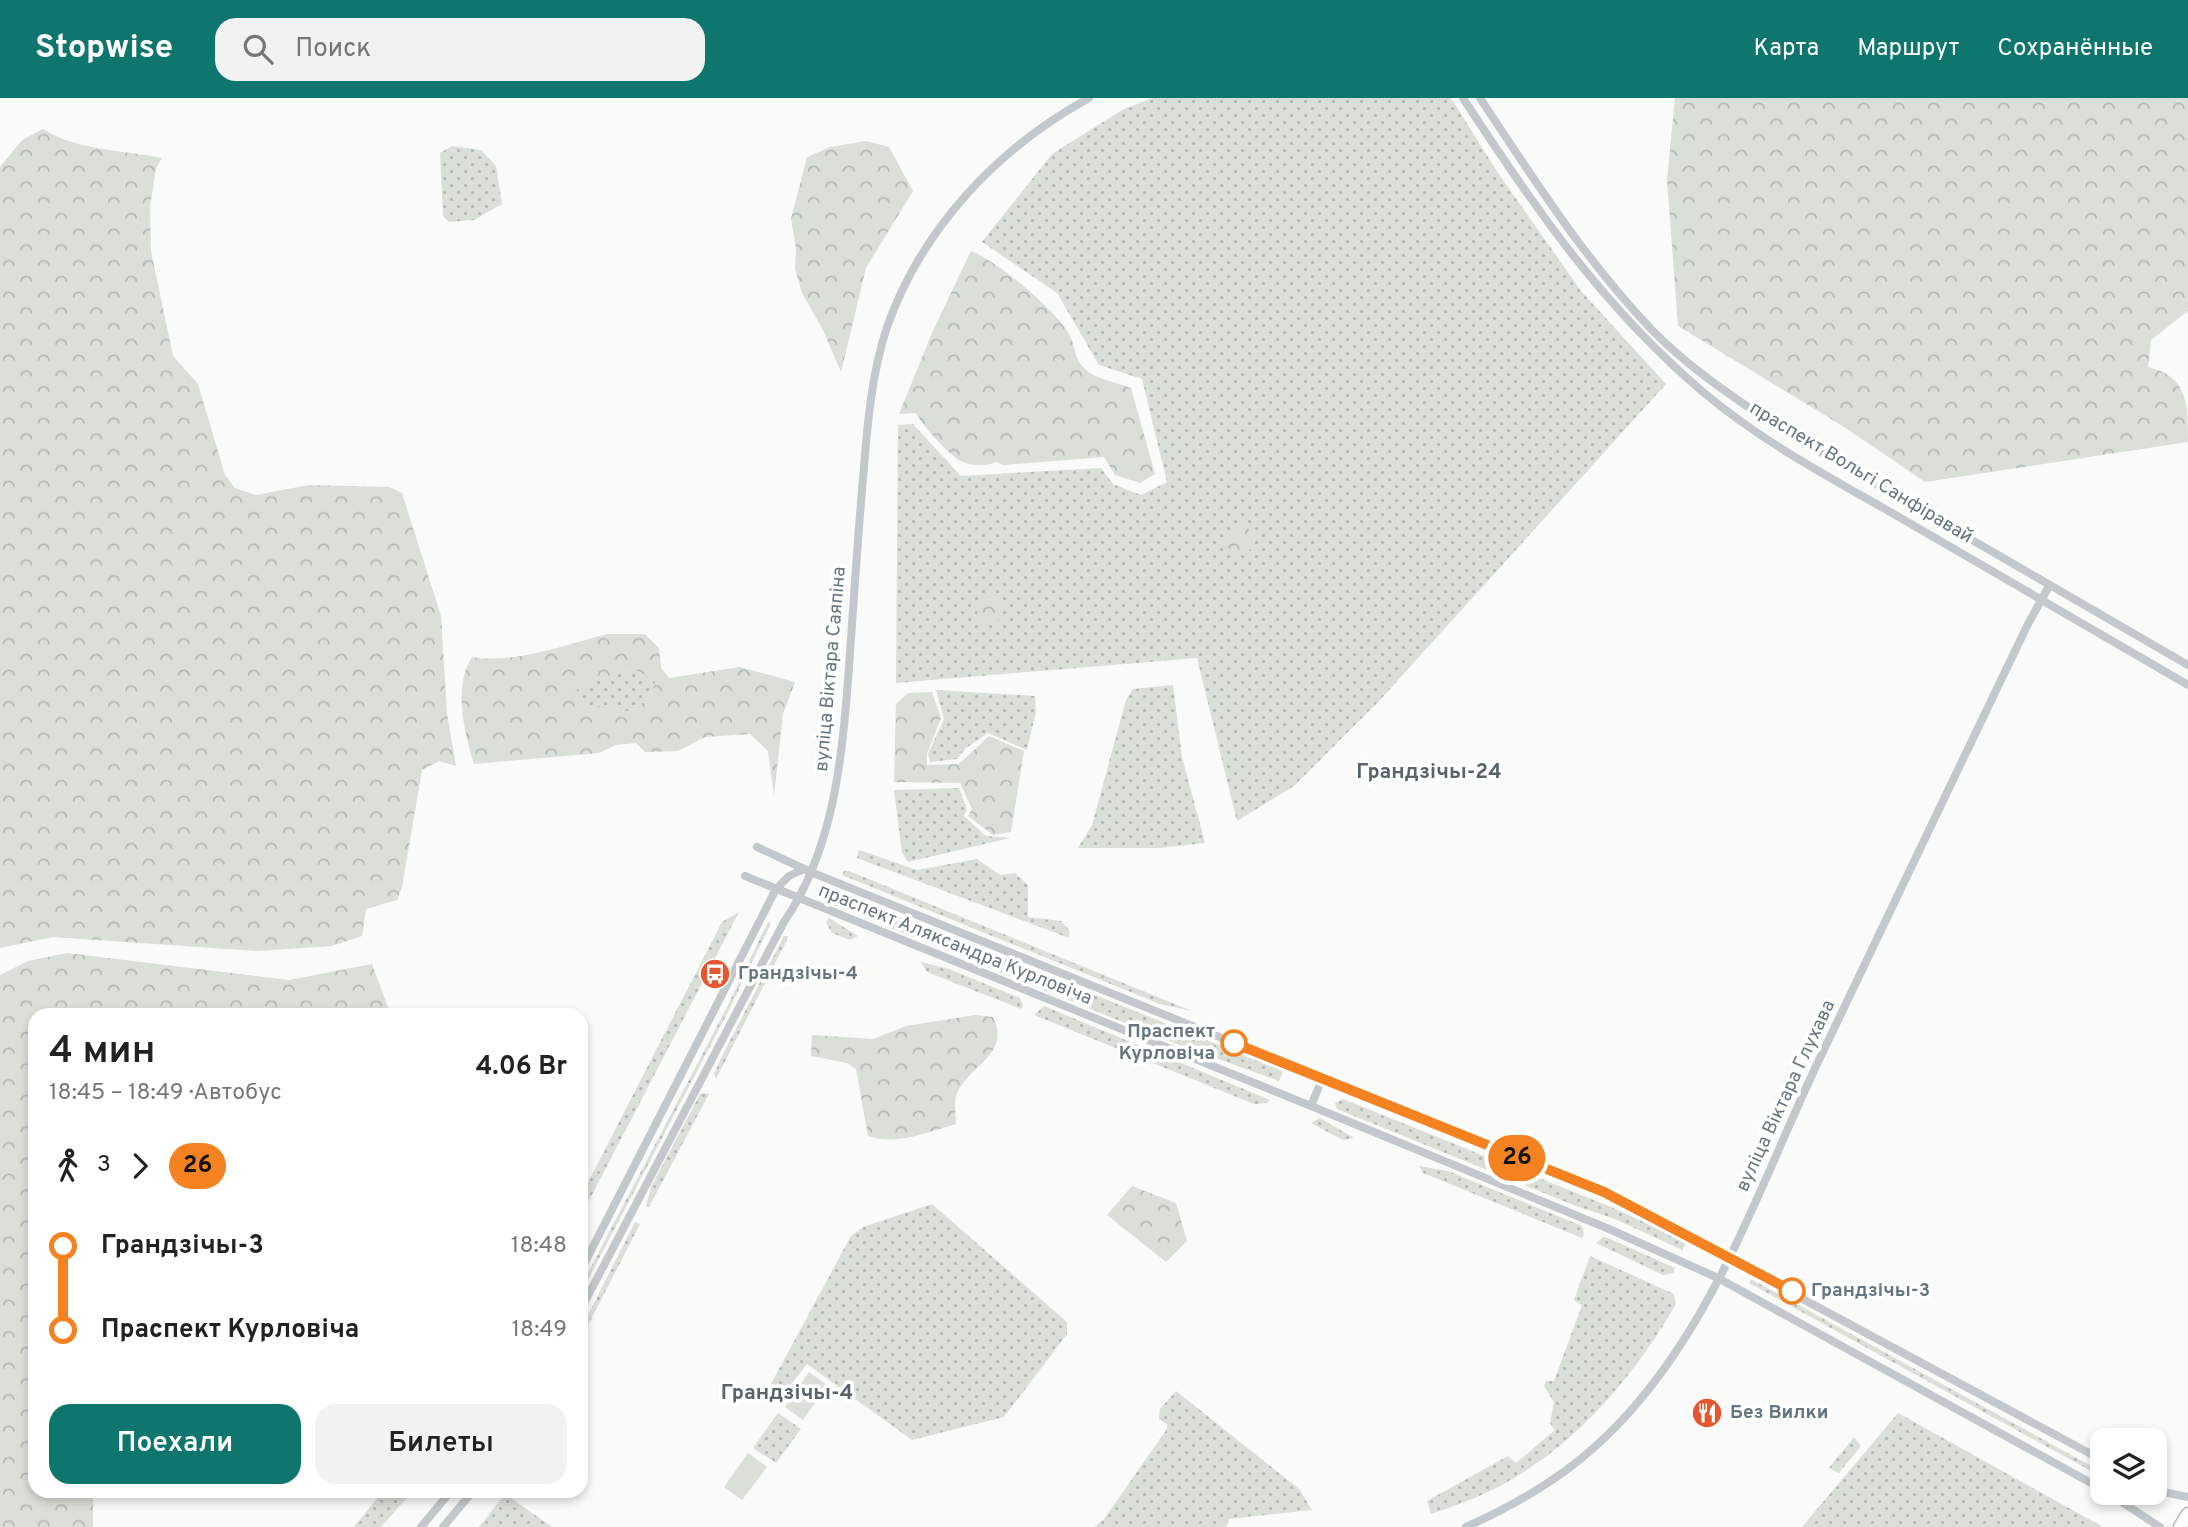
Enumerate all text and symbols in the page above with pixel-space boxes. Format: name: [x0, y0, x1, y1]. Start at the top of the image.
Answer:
search box: [215, 18, 705, 81]
text: Stopwise: [35, 28, 173, 70]
icon: search: [239, 30, 277, 68]
text: Поиск: [295, 33, 371, 66]
text: Карта: [1753, 34, 1819, 64]
text: Маршрут: [1857, 34, 1959, 64]
text: Сохранённые: [1997, 34, 2153, 64]
street label: праспект Вольгі Санфіравай: [1745, 397, 1977, 549]
street label: вуліца Віктара Саяпіна: [810, 565, 852, 773]
district label: Грандзічы-24: [1356, 759, 1502, 786]
street label: праспект Аляксандра Курловіча: [815, 879, 1095, 1011]
bus stop icon: Грандзічы-4: [698, 957, 732, 991]
place label: Грандзічы-4: [738, 962, 858, 986]
street label: вуліца Віктара Глухава: [1731, 996, 1841, 1196]
place label: Праспект Курловіча: [1119, 1020, 1215, 1066]
text: 4 мин: [49, 1028, 155, 1077]
marker: Праспект Курловіча: [1221, 1030, 1247, 1056]
text: 4.06 Br: [476, 1051, 567, 1084]
text: 18:45 – 18:49 · Автобус: [49, 1079, 282, 1108]
line badge: 26: [1486, 1135, 1548, 1181]
text: 26: [1502, 1143, 1532, 1173]
icon: walk: [49, 1147, 87, 1185]
icon: forward: [121, 1147, 159, 1185]
text: 3: [97, 1151, 111, 1180]
text: 26: [183, 1151, 212, 1181]
text: Грандзічы-3: [101, 1230, 264, 1263]
text: 18:48: [511, 1232, 567, 1261]
marker: Грандзічы-3: [1779, 1278, 1805, 1304]
place label: Грандзічы-3: [1811, 1279, 1930, 1303]
text: Праспект Курловіча: [101, 1314, 359, 1347]
text: 18:49: [512, 1316, 567, 1345]
district label: Грандзічы-4: [721, 1380, 853, 1407]
restaurant icon: Без Вилки: [1690, 1396, 1724, 1430]
place label: Без Вилки: [1730, 1401, 1828, 1425]
button: Поехали: [49, 1404, 301, 1484]
button: Билеты: [315, 1404, 567, 1484]
map controls: [2090, 1428, 2167, 1505]
button: layers: [2090, 1428, 2167, 1505]

